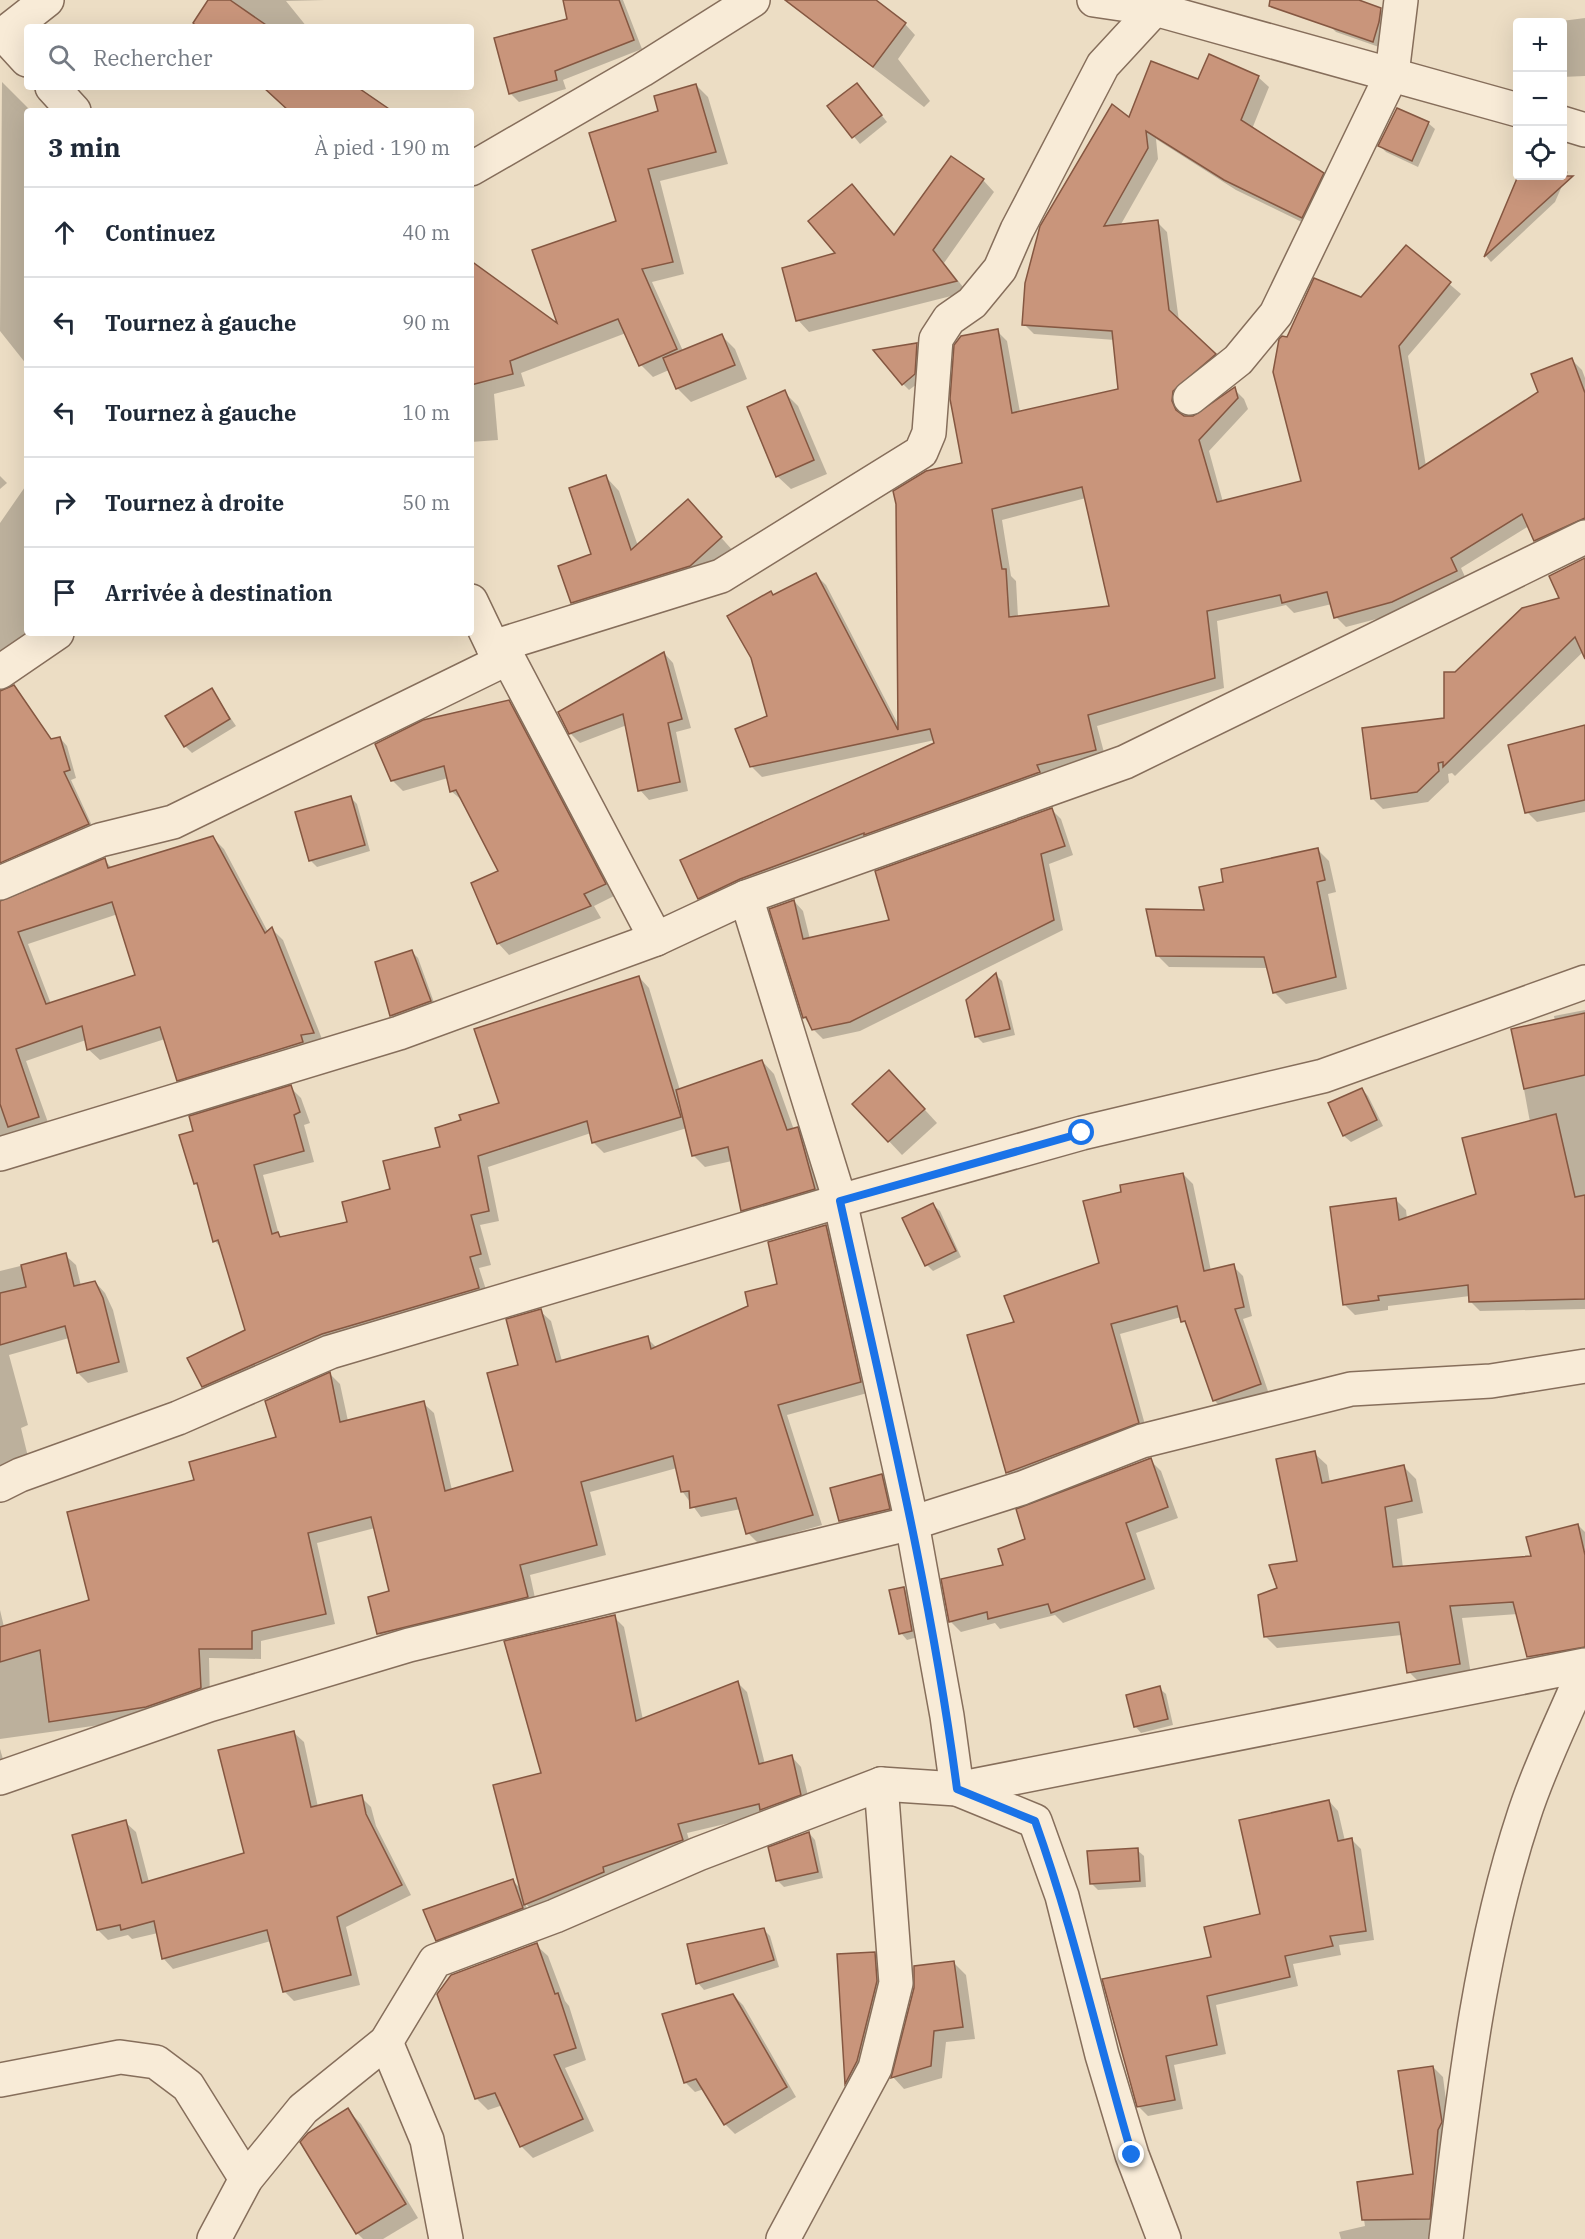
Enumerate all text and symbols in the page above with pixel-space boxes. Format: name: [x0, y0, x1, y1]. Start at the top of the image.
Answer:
map controls: [1513, 18, 1567, 180]
button: +: [1513, 18, 1567, 72]
search box: [24, 24, 474, 90]
icon: search: [45, 41, 78, 74]
text: Rechercher: [93, 43, 212, 72]
button: −: [1513, 72, 1567, 126]
button: locate: [1513, 126, 1567, 180]
text: 3 min: [48, 130, 121, 164]
text: À pied · 190 m: [315, 134, 450, 161]
icon: ahead: [48, 216, 81, 249]
text: Continuez: [105, 218, 215, 247]
text: 40 m: [402, 219, 450, 246]
icon: left: [48, 306, 81, 339]
text: Tournez à gauche: [105, 308, 296, 337]
text: 90 m: [402, 309, 450, 336]
icon: left: [48, 396, 81, 429]
text: Tournez à gauche: [105, 398, 296, 427]
text: 10 m: [402, 399, 450, 426]
icon: right: [48, 486, 81, 519]
text: Tournez à droite: [105, 488, 284, 517]
text: 50 m: [402, 489, 450, 516]
icon: arrive: [48, 576, 81, 609]
text: Arrivée à destination: [105, 578, 333, 607]
route start: [1068, 1119, 1094, 1145]
route end: [1118, 2141, 1144, 2167]

